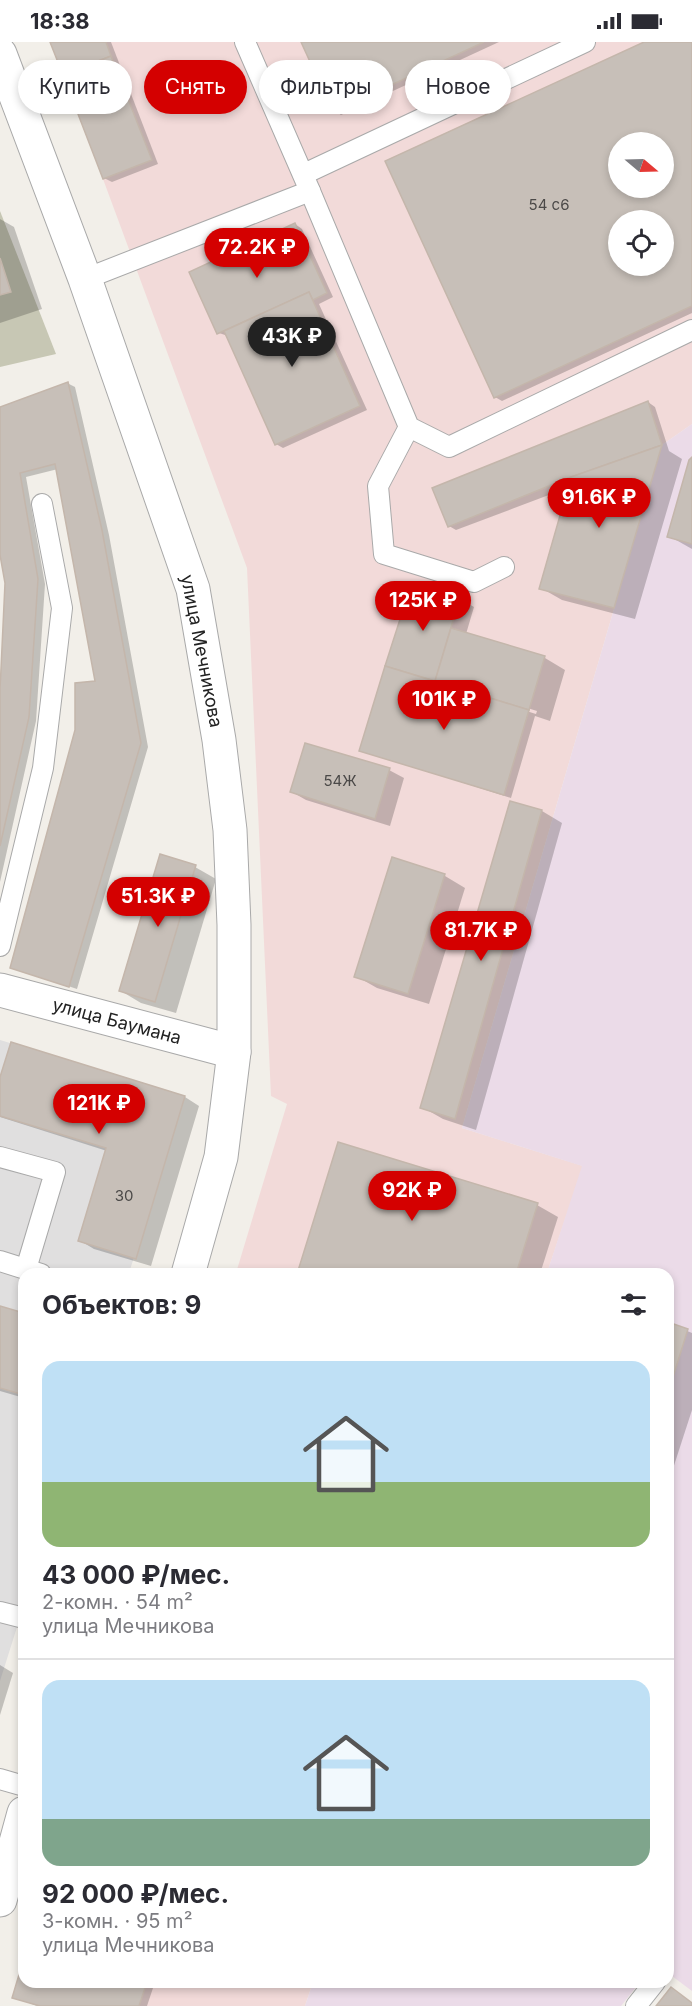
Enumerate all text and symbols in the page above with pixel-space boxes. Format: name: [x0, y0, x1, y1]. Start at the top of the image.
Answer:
text: 18:38: [30, 8, 90, 34]
chip: Купить: [18, 60, 132, 114]
chip: Снять: [144, 60, 247, 114]
chip: Фильтры: [259, 60, 393, 114]
chip: Новое: [405, 60, 511, 114]
north arrow: [608, 132, 674, 198]
map controls: [608, 132, 674, 276]
house number: 54 с6: [529, 195, 569, 214]
button: locate: [608, 210, 674, 276]
pin: 72.2K ₽: [202, 228, 312, 279]
text: 72.2K ₽: [218, 235, 296, 259]
pin: 43K ₽: [250, 317, 334, 368]
text: 43K ₽: [262, 324, 322, 348]
pin: 91.6K ₽: [544, 478, 654, 529]
text: 91.6K ₽: [562, 485, 636, 509]
street label: улица Мечникова: [177, 573, 227, 729]
pin: 125K ₽: [374, 581, 472, 632]
text: 125K ₽: [389, 588, 457, 612]
pin: 101K ₽: [395, 680, 493, 731]
text: 101K ₽: [412, 687, 476, 711]
house number: 54Ж: [323, 771, 357, 790]
pin: 51.3K ₽: [103, 877, 213, 928]
text: 51.3K ₽: [121, 884, 195, 908]
pin: 81.7K ₽: [426, 911, 536, 962]
text: 81.7K ₽: [444, 918, 518, 942]
street label: улица Баумана: [50, 994, 184, 1048]
pin: 121K ₽: [50, 1084, 148, 1135]
text: 121K ₽: [67, 1091, 131, 1115]
pin: 92K ₽: [370, 1171, 454, 1222]
text: 92K ₽: [382, 1178, 442, 1202]
house number: 30: [115, 1186, 133, 1205]
icon: filters: [617, 1288, 650, 1321]
text: Объектов: 9: [42, 1289, 201, 1320]
icon: home: [292, 1400, 400, 1508]
text: 43 000 ₽/мес.: [42, 1559, 230, 1590]
text: 2-комн. · 54 m²: [42, 1590, 193, 1614]
text: улица Мечникова: [42, 1614, 215, 1638]
icon: home: [292, 1719, 400, 1827]
text: 92 000 ₽/мес.: [42, 1878, 229, 1909]
text: 3-комн. · 95 m²: [42, 1909, 192, 1933]
text: улица Мечникова: [42, 1933, 215, 1957]

